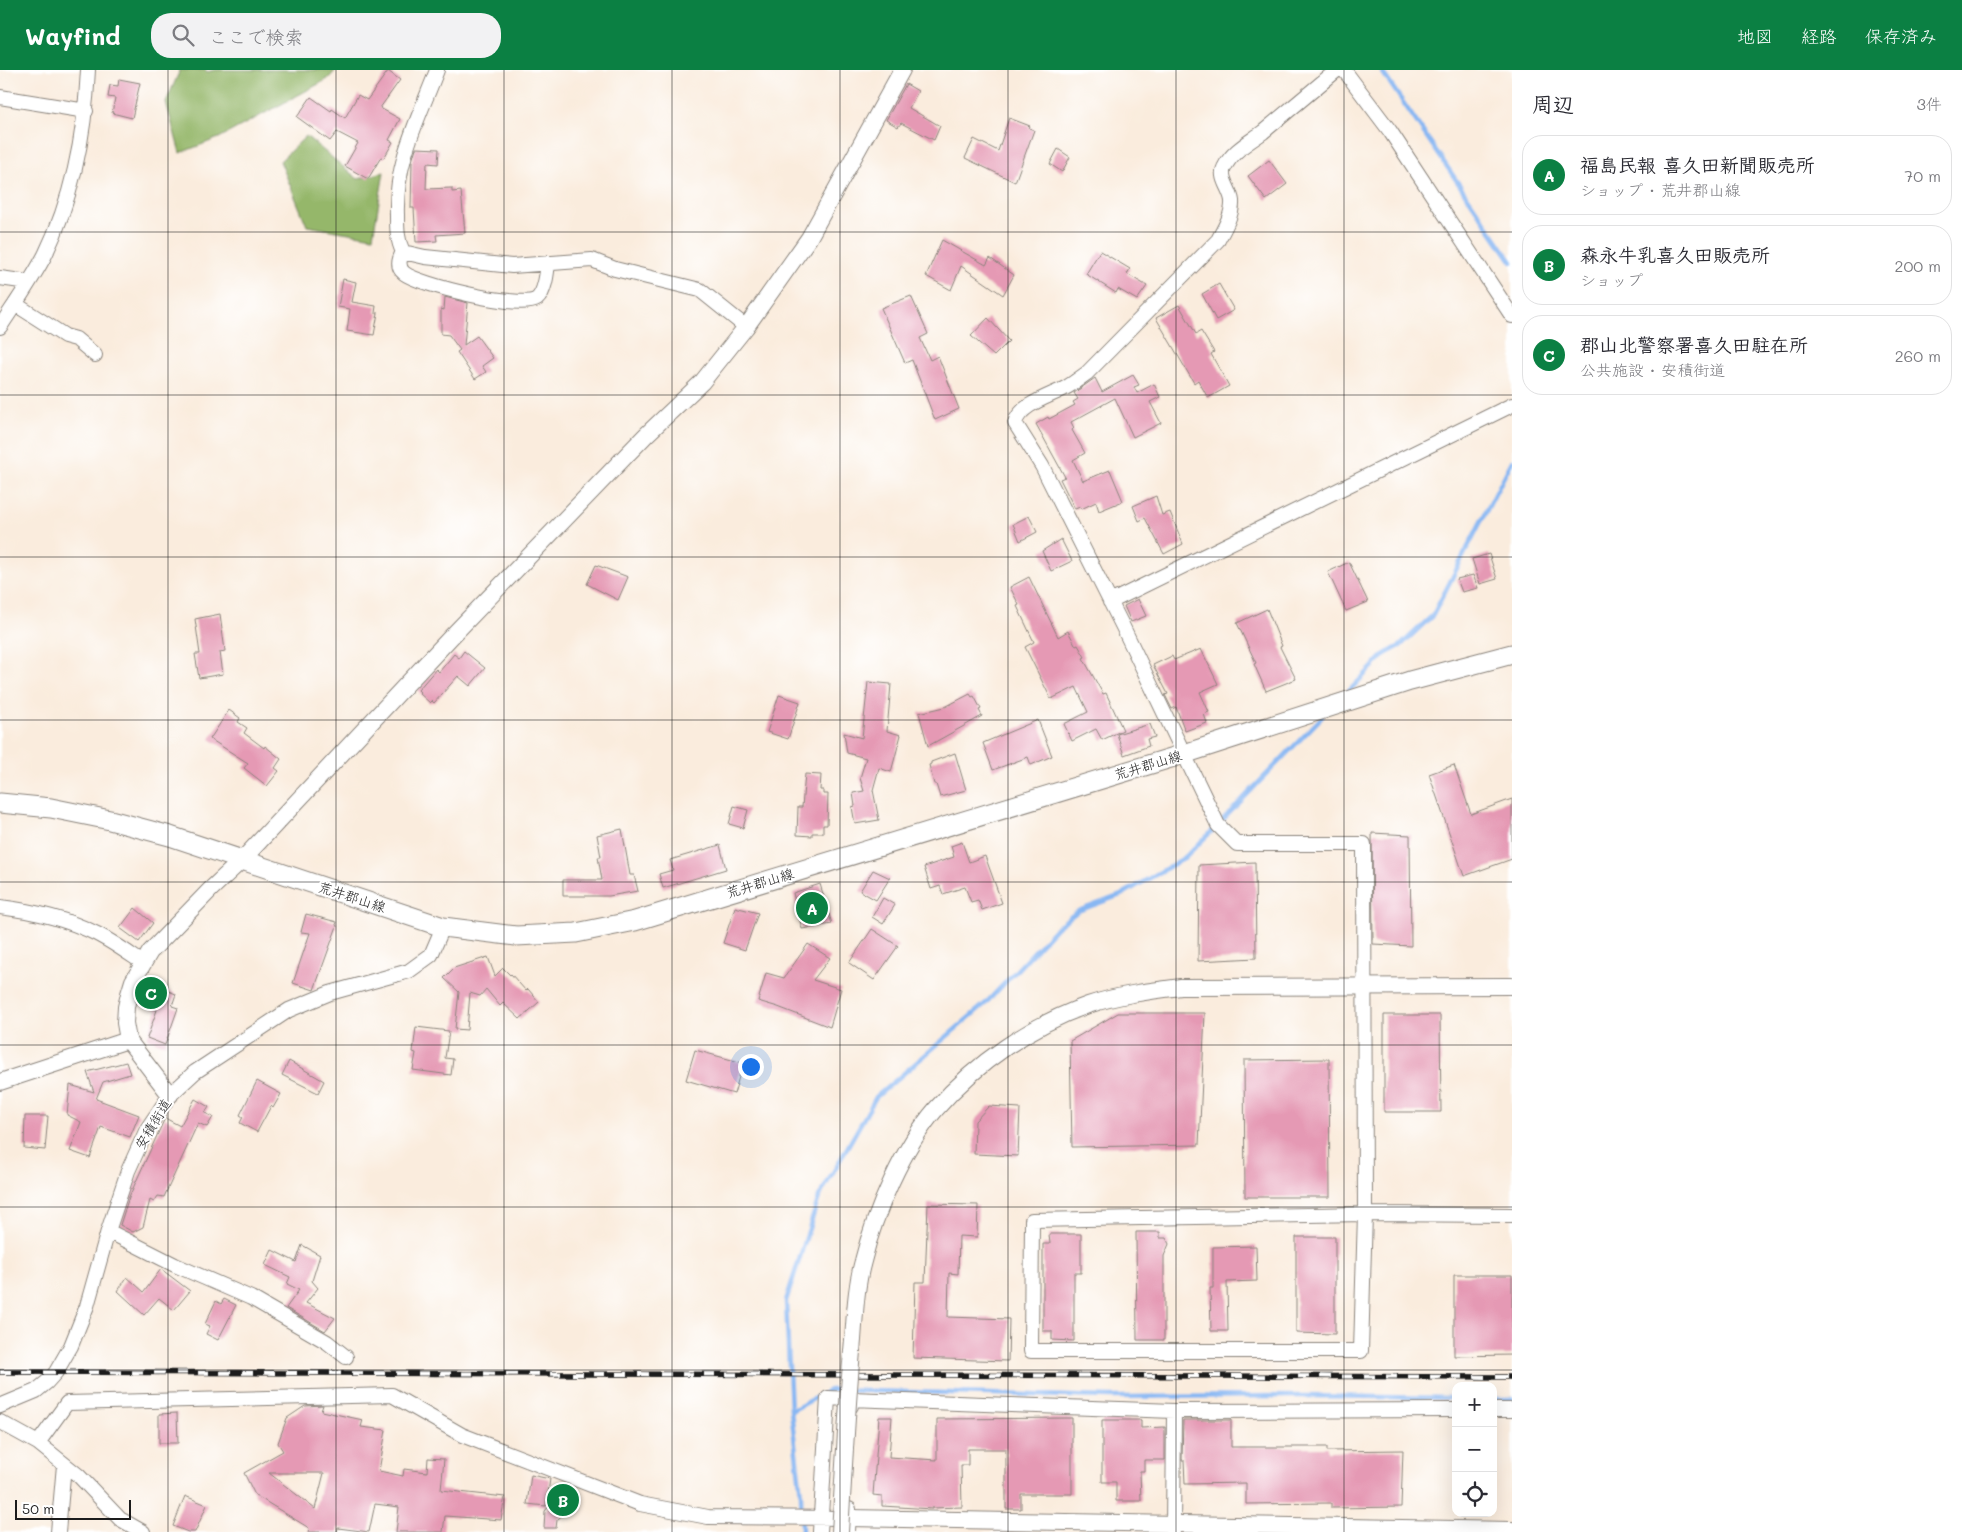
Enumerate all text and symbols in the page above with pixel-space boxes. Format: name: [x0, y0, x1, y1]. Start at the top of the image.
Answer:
search box: [151, 13, 501, 58]
text: Wayfind: [25, 20, 121, 51]
icon: search: [169, 21, 197, 49]
text: ここで検索: [209, 24, 304, 49]
text: 地図: [1737, 24, 1773, 48]
text: 経路: [1801, 24, 1837, 48]
text: 保存済み: [1865, 24, 1937, 48]
text: 周辺: [1532, 90, 1574, 117]
text: 3件: [1917, 93, 1942, 114]
text: 福島民報 喜久田新聞販売所: [1580, 152, 1815, 177]
text: A: [1543, 165, 1555, 186]
text: 70 m: [1904, 165, 1941, 186]
text: ショップ · 荒井郡山線: [1580, 179, 1741, 200]
text: 森永牛乳喜久田販売所: [1580, 242, 1770, 267]
text: B: [1544, 255, 1554, 276]
text: 200 m: [1894, 255, 1941, 276]
text: ショップ: [1580, 269, 1643, 290]
text: 郡山北警察署喜久田駐在所: [1580, 332, 1808, 357]
text: C: [1543, 345, 1555, 366]
text: 260 m: [1895, 345, 1941, 366]
text: 公共施設 · 安積街道: [1580, 359, 1725, 380]
street label: 荒井郡山線: [1112, 745, 1184, 784]
street label: 荒井郡山線: [724, 863, 796, 902]
street label: 荒井郡山線: [316, 877, 388, 916]
pin: A: [796, 889, 828, 927]
pin: C: [135, 974, 167, 1012]
your location: [738, 1054, 764, 1080]
street label: 安積街道: [130, 1095, 175, 1153]
map controls: [1452, 1382, 1497, 1517]
button: +: [1452, 1382, 1497, 1427]
button: −: [1452, 1427, 1497, 1472]
button: locate: [1452, 1472, 1497, 1517]
pin: B: [547, 1481, 579, 1519]
scale bar: [15, 1497, 131, 1520]
text: 50 m: [22, 1499, 54, 1518]

